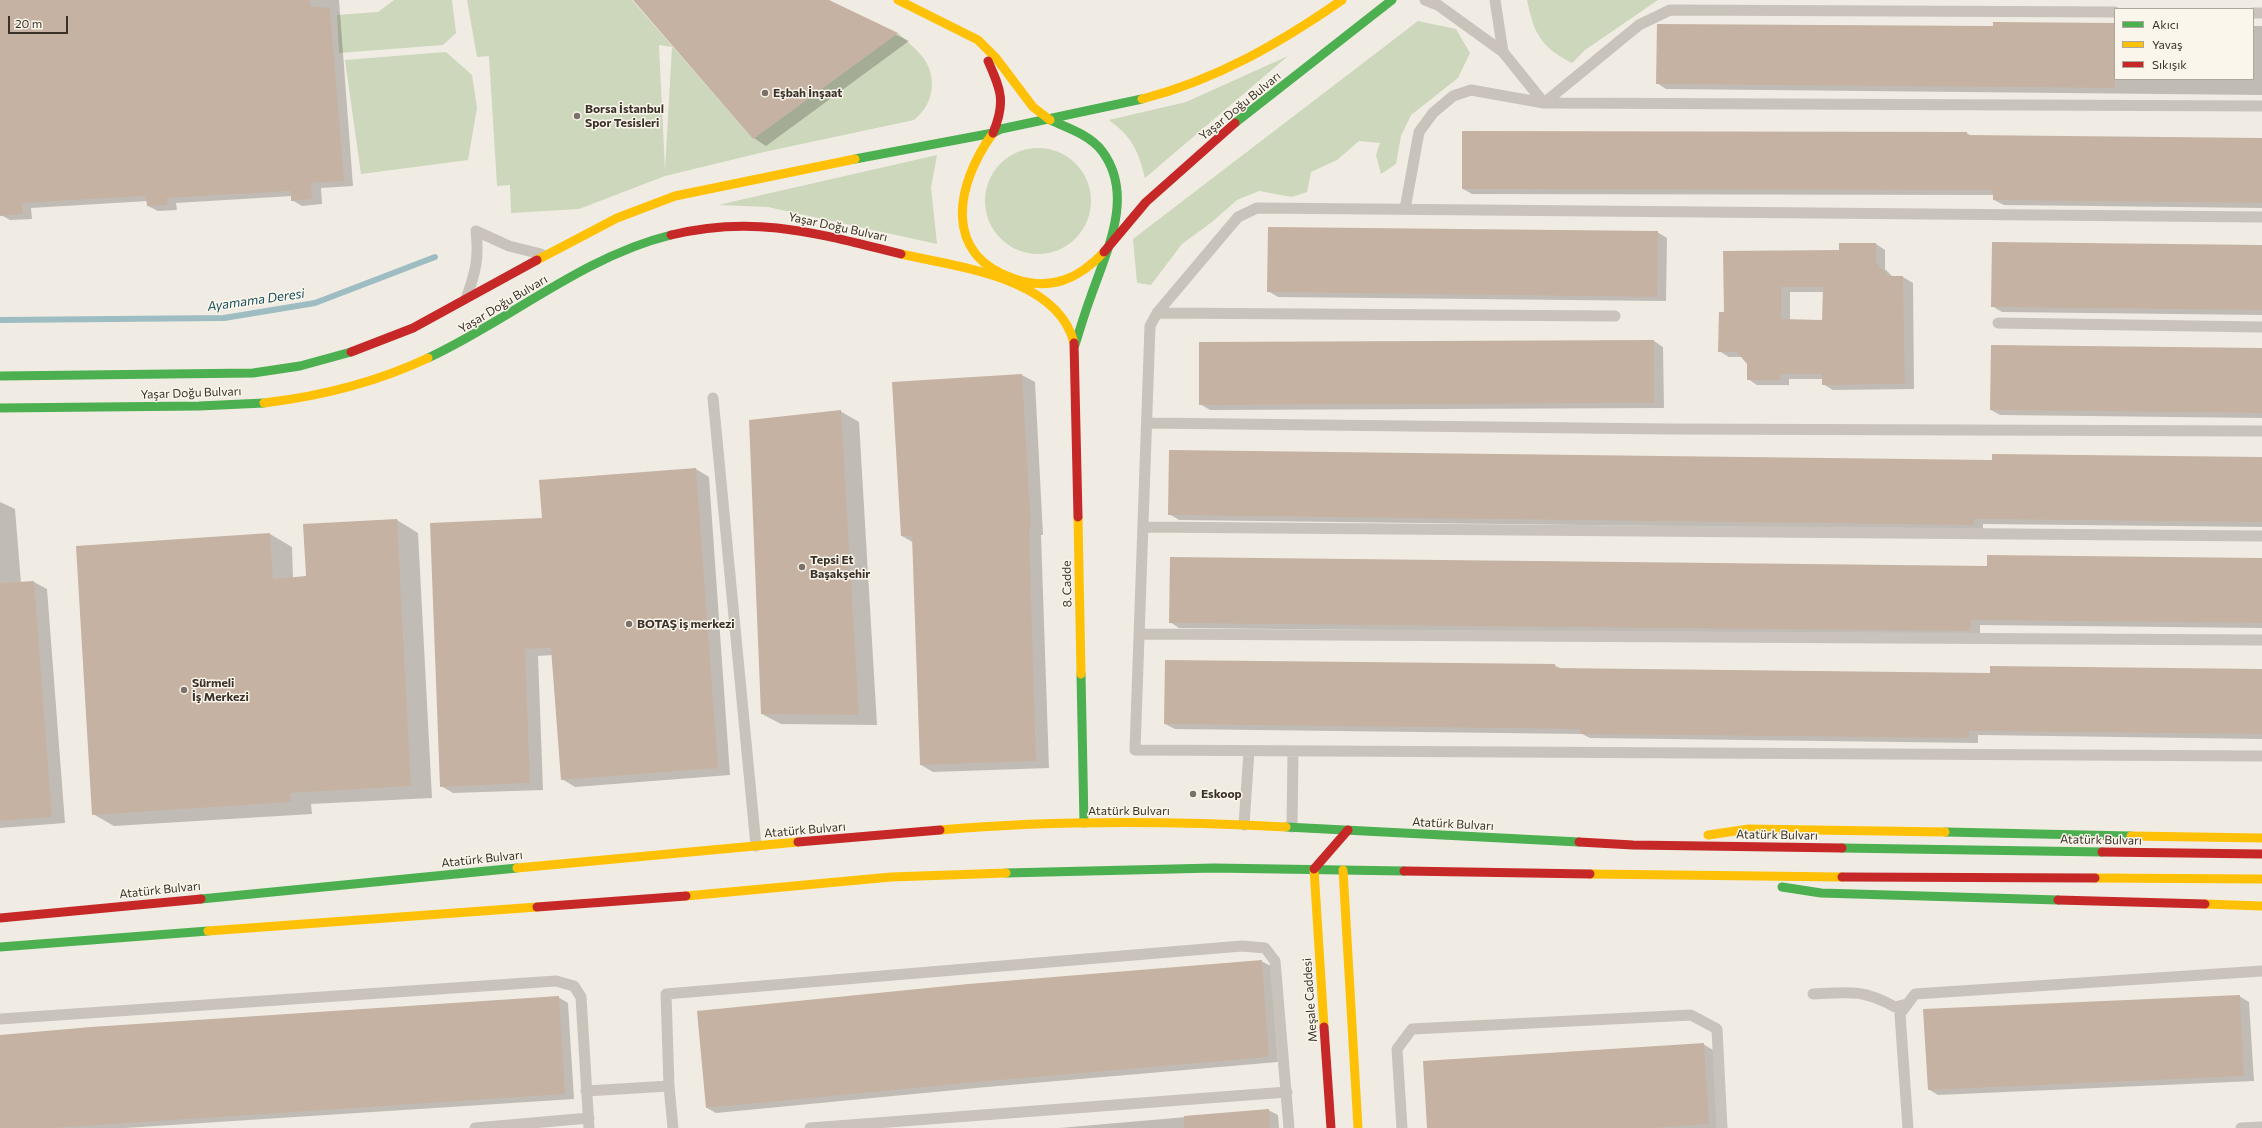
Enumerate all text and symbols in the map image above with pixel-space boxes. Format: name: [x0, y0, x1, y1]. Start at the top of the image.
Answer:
scale bar: [10, 8, 70, 34]
legend: [2114, 8, 2254, 80]
text: 20 m: [15, 16, 42, 30]
text: Akıcı: [2152, 17, 2179, 31]
text: Yavaş: [2152, 37, 2183, 51]
text: Sıkışık: [2152, 57, 2187, 71]
street label: Yaşar Doğu Bulvarı: [1196, 69, 1284, 143]
place label: Eşbah İnşaat: [773, 86, 842, 100]
marker: Eşbah İnşaat: [760, 88, 770, 98]
place label: Borsa İstanbul Spor Tesisleri: [585, 102, 664, 130]
marker: Borsa İstanbul Spor Tesisleri: [572, 111, 582, 121]
street label: Yaşar Doğu Bulvarı: [787, 209, 889, 245]
street label: Yaşar Doğu Bulvarı: [456, 272, 550, 336]
water label: Ayamama Deresi: [206, 285, 306, 315]
street label: Yaşar Doğu Bulvarı: [140, 384, 242, 402]
place label: Tepsi Et Başakşehir: [810, 553, 870, 581]
street label: 8. Cadde: [1059, 560, 1075, 608]
marker: Tepsi Et Başakşehir: [797, 562, 807, 572]
place label: BOTAŞ iş merkezi: [637, 617, 735, 631]
marker: BOTAŞ iş merkezi: [624, 619, 634, 629]
place label: Sürmeli İş Merkezi: [192, 676, 249, 704]
marker: Sürmeli İş Merkezi: [179, 685, 189, 695]
place label: Eskoop: [1201, 787, 1242, 801]
marker: Eskoop: [1188, 789, 1198, 799]
street label: Atatürk Bulvarı: [1088, 804, 1170, 818]
street label: Atatürk Bulvarı: [1412, 815, 1494, 833]
street label: Atatürk Bulvarı: [764, 819, 846, 841]
street label: Atatürk Bulvarı: [1736, 827, 1818, 843]
street label: Atatürk Bulvarı: [2060, 832, 2142, 848]
street label: Atatürk Bulvarı: [441, 848, 523, 870]
street label: Atatürk Bulvarı: [119, 879, 201, 901]
street label: Meşale Caddesi: [1300, 957, 1320, 1043]

